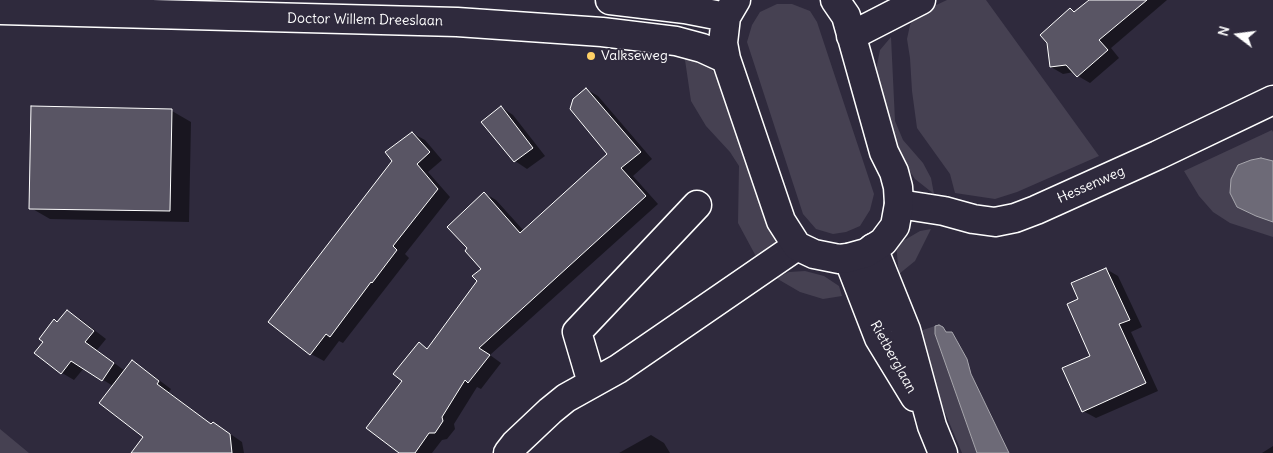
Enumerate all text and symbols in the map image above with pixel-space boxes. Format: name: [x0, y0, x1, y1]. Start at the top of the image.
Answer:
street label: Doctor Willem Dreeslaan: [287, 10, 443, 30]
north arrow: [1213, 10, 1263, 60]
text: N: [1214, 24, 1233, 38]
place label: Valkseweg: [601, 48, 668, 64]
marker: Valkseweg: [585, 50, 597, 62]
street label: Hessenweg: [1055, 163, 1127, 207]
street label: Rietberglaan: [866, 318, 920, 396]

